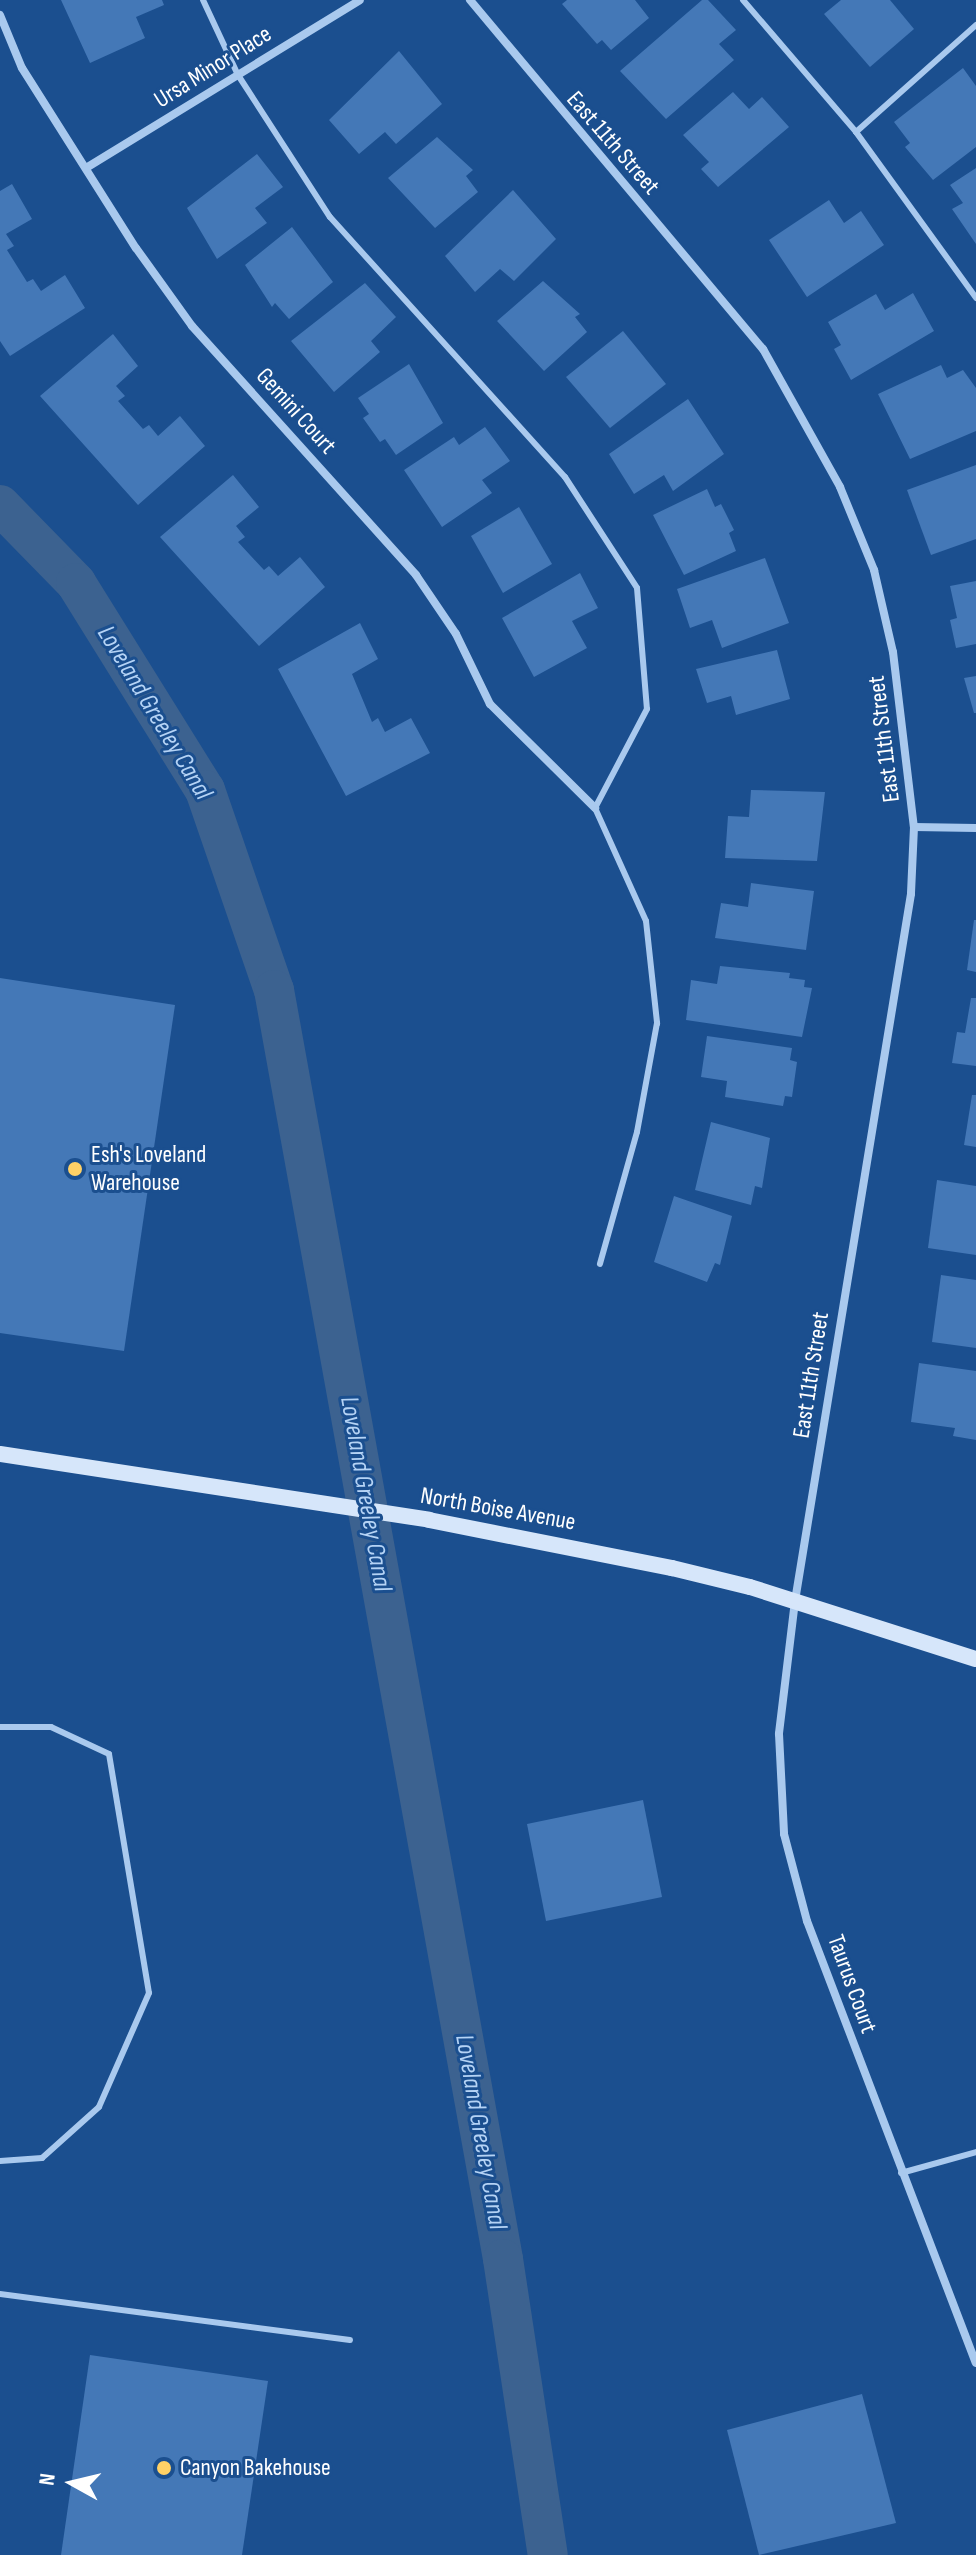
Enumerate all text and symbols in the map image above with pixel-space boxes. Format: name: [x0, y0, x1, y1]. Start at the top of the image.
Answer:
street label: Ursa Minor Place: [149, 20, 277, 114]
street label: East 11th Street: [560, 86, 666, 200]
street label: Gemini Court: [250, 362, 342, 460]
water label: Loveland Greeley Canal: [90, 620, 218, 806]
street label: East 11th Street: [862, 674, 906, 804]
place label: Esh's Loveland Warehouse: [91, 1141, 206, 1197]
marker: Esh's Loveland Warehouse: [66, 1160, 84, 1178]
street label: East 11th Street: [787, 1310, 835, 1440]
water label: Loveland Greeley Canal: [332, 1394, 398, 1594]
street label: North Boise Avenue: [418, 1481, 578, 1537]
street label: Taurus Court: [821, 1931, 883, 2037]
water label: Loveland Greeley Canal: [447, 2032, 513, 2232]
north arrow: [32, 2443, 112, 2523]
place label: Canyon Bakehouse: [180, 2454, 331, 2482]
marker: Canyon Bakehouse: [155, 2459, 173, 2477]
text: N: [34, 2472, 62, 2487]

